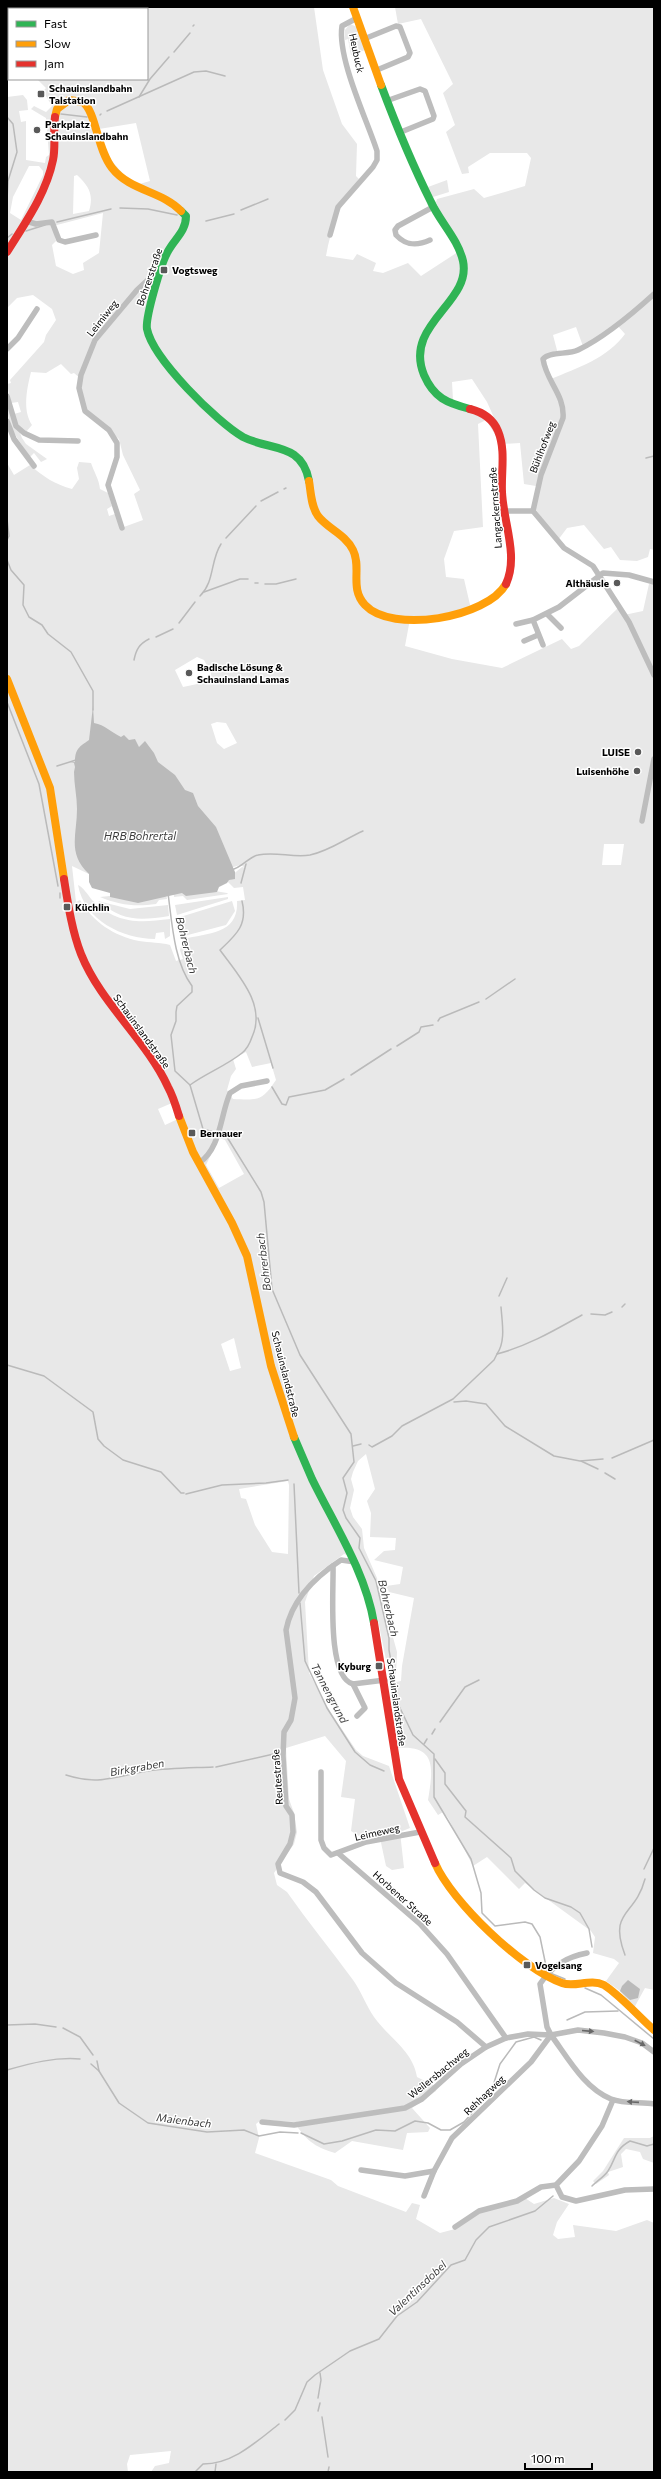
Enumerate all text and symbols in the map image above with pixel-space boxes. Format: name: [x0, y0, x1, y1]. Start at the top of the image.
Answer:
legend: [8, 8, 148, 80]
text: Fast: [44, 16, 67, 30]
street label: Heubuck: [347, 32, 367, 74]
text: Slow: [44, 36, 71, 50]
text: Jam: [44, 56, 64, 71]
place label: Schauinslandbahn Talstation: [49, 82, 132, 106]
marker: Schauinslandbahn Talstation: [36, 89, 46, 99]
place label: Parkplatz Schauinslandbahn: [45, 118, 128, 142]
marker: Parkplatz Schauinslandbahn: [32, 125, 42, 135]
street label: Bohrerstraße: [134, 247, 164, 307]
place label: Vogtsweg: [172, 264, 218, 276]
marker: Vogtsweg: [159, 265, 169, 275]
street label: Leimiweg: [84, 297, 120, 339]
street label: Bühlhofweg: [527, 419, 558, 475]
street label: Langackernstraße: [486, 467, 504, 549]
place label: Althäusle: [566, 577, 609, 589]
marker: Althäusle: [612, 578, 622, 588]
place label: Badische Lösung & Schauinsland Lamas: [197, 661, 289, 685]
marker: Badische Lösung & Schauinsland Lamas: [184, 668, 194, 678]
place label: LUISE: [602, 746, 630, 758]
marker: LUISE: [633, 747, 643, 757]
place label: Luisenhöhe: [576, 765, 629, 777]
marker: Luisenhöhe: [632, 766, 642, 776]
water label: HRB Bohrertal: [104, 829, 176, 842]
place label: Küchlin: [75, 901, 110, 913]
marker: Küchlin: [62, 902, 72, 912]
water label: Bohrerbach: [174, 915, 200, 975]
street label: Schauinslandstraße: [111, 992, 173, 1070]
place label: Bernauer: [200, 1127, 242, 1139]
marker: Bernauer: [187, 1128, 197, 1138]
water label: Bohrerbach: [253, 1232, 273, 1292]
street label: Schauinslandstraße: [269, 1330, 303, 1418]
water label: Bohrerbach: [376, 1578, 402, 1638]
street label: Schauinslandstraße: [385, 1657, 409, 1747]
place label: Kyburg: [338, 1660, 371, 1672]
water label: Tannengrund: [309, 1661, 351, 1726]
marker: Kyburg: [374, 1661, 384, 1671]
street label: Reutestraße: [269, 1749, 285, 1805]
water label: Birkgraben: [109, 1756, 165, 1778]
street label: Leimeweg: [353, 1821, 401, 1843]
street label: Horbener Straße: [371, 1868, 435, 1928]
place label: Vogelsang: [535, 1959, 582, 1971]
marker: Vogelsang: [522, 1960, 532, 1970]
one-way arrow: [582, 2028, 594, 2035]
one-way arrow: [634, 2040, 646, 2046]
street label: Weilersbachweg: [406, 2045, 471, 2101]
street label: Rehhagweg: [461, 2072, 507, 2117]
one-way arrow: [627, 2098, 639, 2105]
water label: Maienbach: [156, 2110, 212, 2130]
water label: Valentinsdobel: [385, 2258, 449, 2318]
scale bar: [525, 2445, 592, 2471]
text: 100 m: [531, 2451, 565, 2465]

